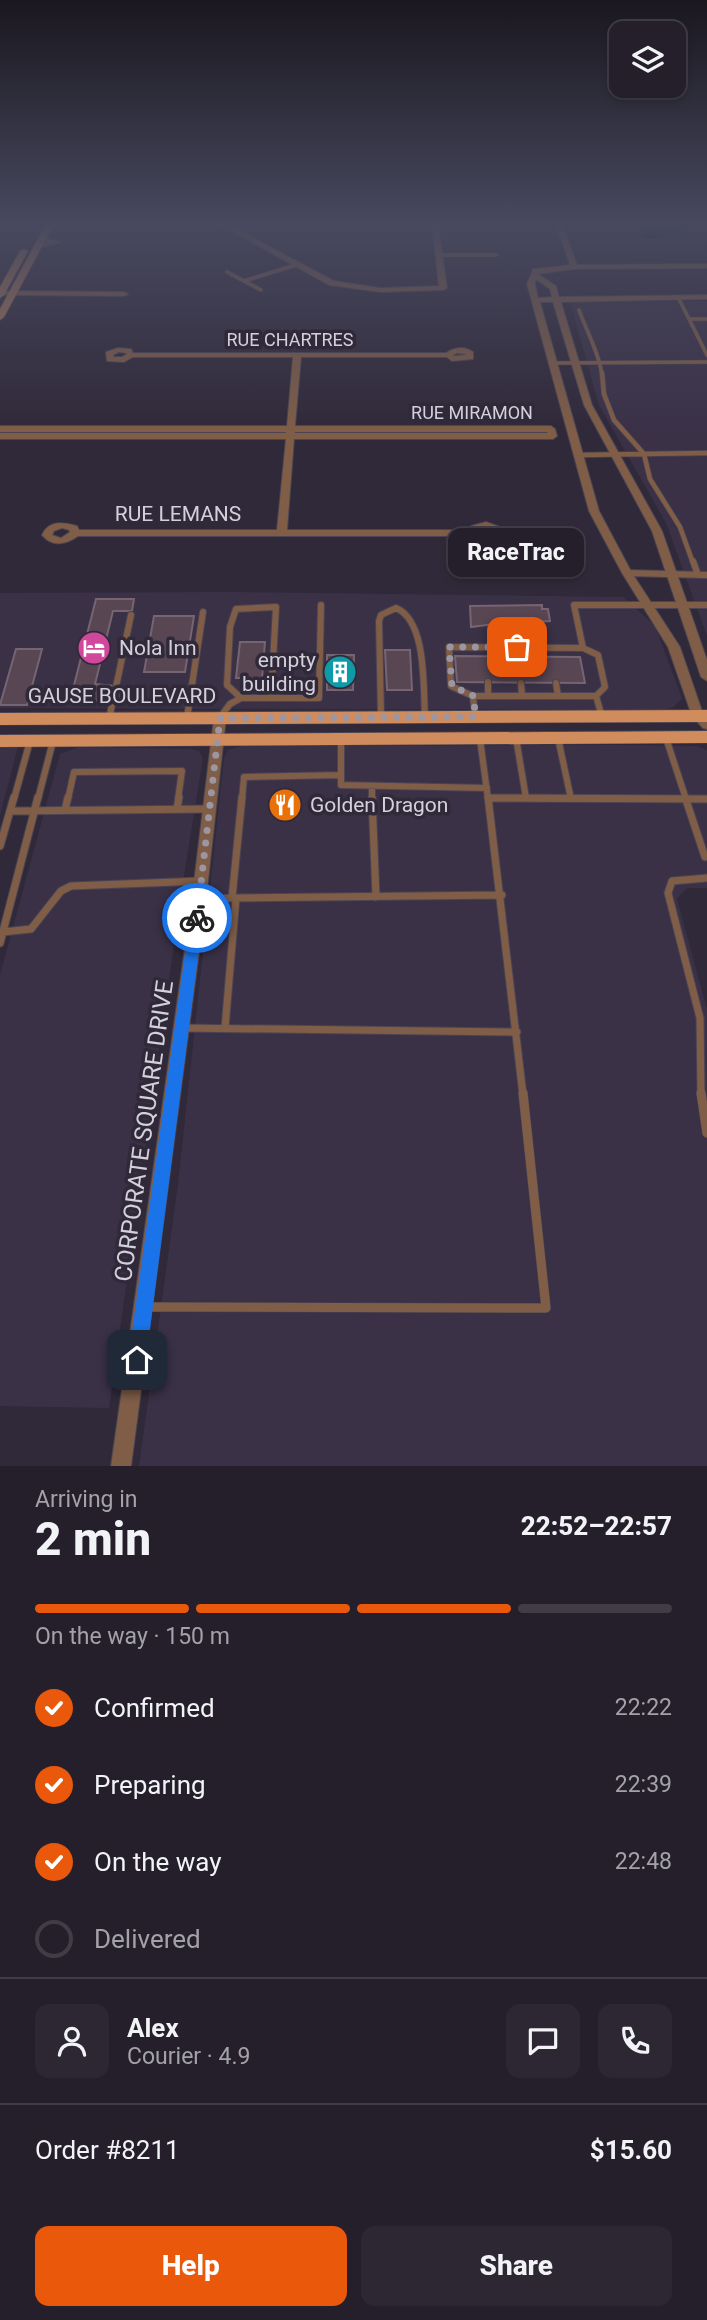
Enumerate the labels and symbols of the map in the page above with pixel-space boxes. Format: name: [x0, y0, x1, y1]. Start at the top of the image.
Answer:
street label: RUE CHARTRES: [226, 329, 354, 350]
street label: RUE MIRAMON: [411, 402, 533, 423]
street label: RUE LEMANS: [115, 502, 241, 526]
callout: RaceTrac: [449, 528, 585, 577]
pin: [487, 617, 547, 677]
hotel icon: Nola Inn: [75, 629, 113, 667]
place label: Nola Inn: [119, 636, 197, 660]
place label: empty building: [242, 648, 316, 696]
building icon: empty building: [321, 653, 359, 691]
street label: GAUSE BOULEVARD: [28, 684, 216, 708]
restaurant icon: Golden Dragon: [266, 786, 304, 824]
place label: Golden Dragon: [310, 793, 448, 817]
courier: [162, 883, 232, 953]
street label: CORPORATE SQUARE DRIVE: [109, 979, 179, 1283]
pin: [107, 1330, 167, 1390]

